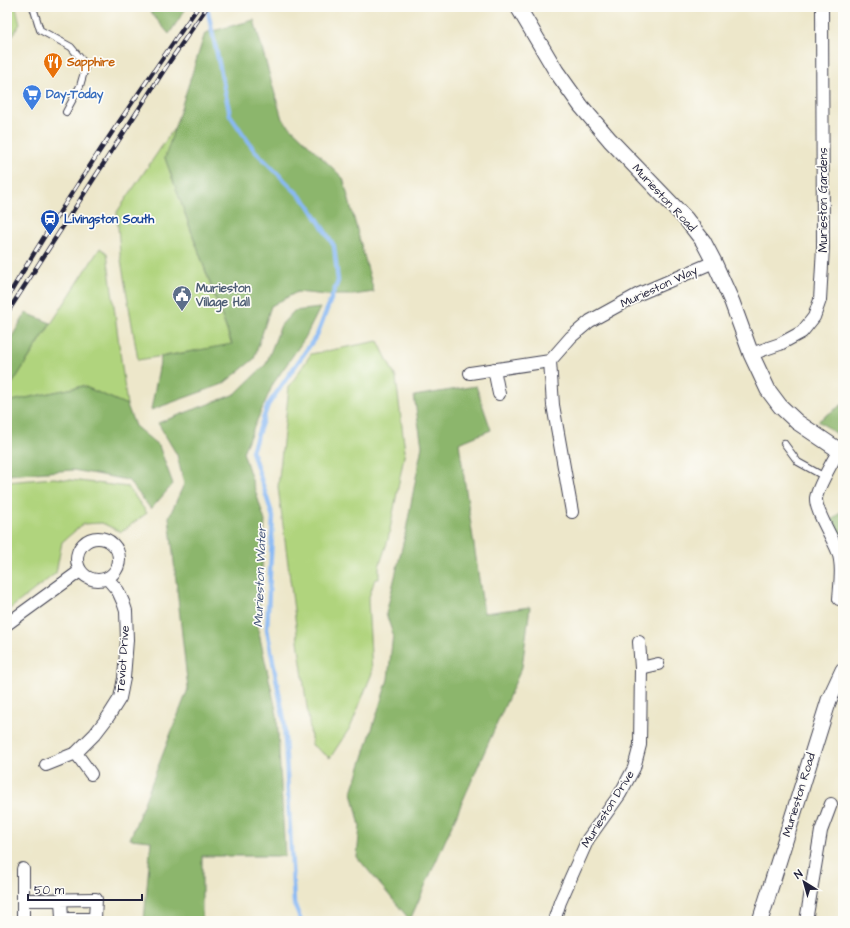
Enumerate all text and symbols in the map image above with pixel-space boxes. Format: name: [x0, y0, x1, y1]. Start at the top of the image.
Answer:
restaurant icon: Sapphire: [42, 51, 64, 79]
place label: Sapphire: [66, 54, 116, 72]
supermarket icon: Day-Today: [21, 83, 43, 111]
place label: Day-Today: [46, 86, 104, 104]
street label: Murieston Gardens: [815, 147, 832, 253]
street label: Murieston Road: [628, 160, 700, 236]
station icon: Livingston South: [39, 208, 61, 236]
place label: Livingston South: [64, 211, 155, 230]
street label: Murieston Way: [618, 262, 701, 313]
place label: Murieston Village Hall: [195, 280, 251, 313]
public building icon: Murieston Village Hall: [171, 284, 193, 312]
water label: Murieston Water: [249, 523, 271, 628]
street label: Teviot Drive: [112, 624, 134, 693]
street label: Murieston Road: [778, 751, 820, 839]
street label: Murieston Drive: [577, 767, 639, 851]
north arrow: [784, 862, 824, 902]
text: N: [791, 866, 806, 882]
scale bar: [28, 876, 142, 902]
text: 50 m: [34, 882, 65, 899]

